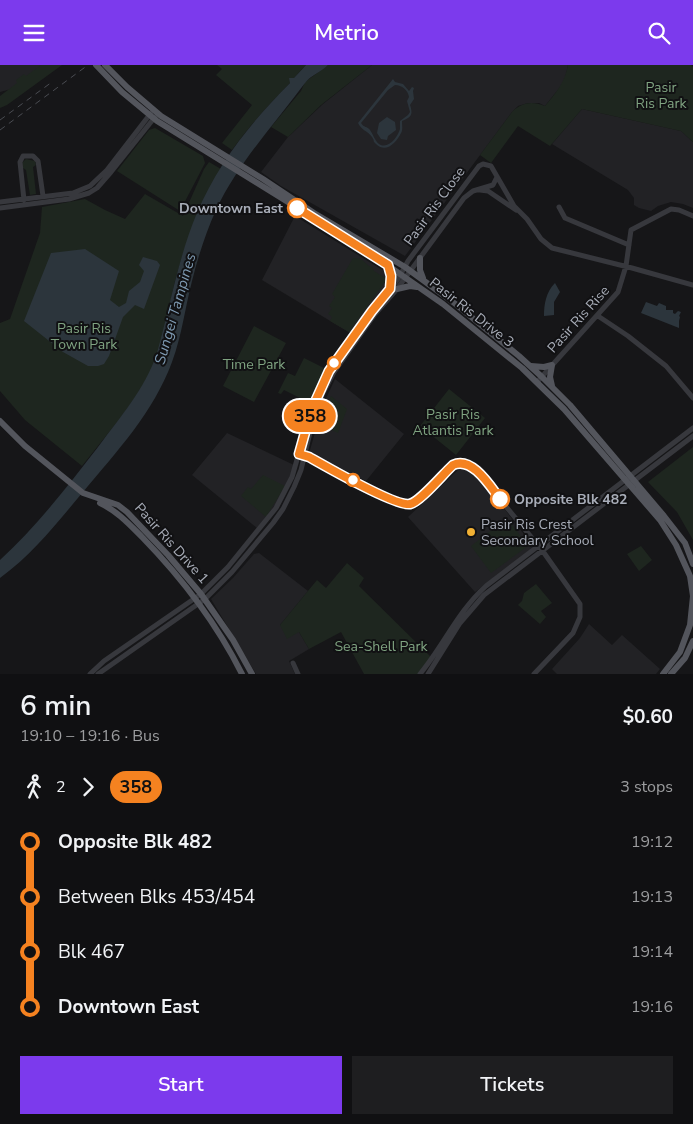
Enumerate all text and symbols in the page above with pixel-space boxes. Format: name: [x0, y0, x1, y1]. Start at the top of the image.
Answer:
text: Metrio: [314, 18, 379, 48]
icon: menu: [20, 19, 48, 47]
icon: search: [645, 19, 673, 47]
park label: Pasir Ris Park: [636, 78, 687, 113]
street label: Pasir Ris Close: [399, 163, 469, 249]
marker: Downtown East: [287, 198, 307, 218]
place label: Downtown East: [179, 199, 284, 218]
water label: Sungei Tampines: [150, 251, 200, 367]
street label: Pasir Ris Drive 3: [425, 273, 518, 351]
street label: Pasir Ris Rise: [543, 282, 614, 357]
park label: Pasir Ris Town Park: [51, 319, 118, 354]
park label: Time Park: [223, 355, 286, 374]
unlabelled marker: [327, 356, 341, 370]
line badge: 358: [281, 400, 339, 432]
text: 358: [294, 404, 326, 428]
park label: Pasir Ris Atlantis Park: [413, 405, 494, 440]
unlabelled marker: [346, 473, 360, 487]
marker: Opposite Blk 482: [490, 489, 510, 509]
place label: Opposite Blk 482: [514, 490, 628, 509]
street label: Pasir Ris Drive 1: [130, 499, 213, 588]
place label: Pasir Ris Crest Secondary School: [481, 515, 595, 550]
marker: Pasir Ris Crest Secondary School: [465, 526, 477, 538]
park label: Sea-Shell Park: [335, 637, 428, 656]
text: 6 min: [20, 687, 91, 725]
text: $0.60: [623, 704, 673, 730]
text: 19:10 – 19:16 · Bus: [20, 725, 160, 747]
icon: walk: [20, 773, 48, 801]
icon: forward: [74, 773, 102, 801]
text: 358: [120, 775, 152, 799]
text: 2: [56, 776, 66, 798]
text: 3 stops: [620, 776, 673, 798]
text: Opposite Blk 482: [58, 829, 212, 855]
text: 19:12: [631, 831, 673, 853]
text: Between Blks 453/454: [58, 884, 255, 910]
text: 19:13: [631, 886, 673, 908]
text: Blk 467: [58, 939, 125, 965]
text: 19:14: [631, 941, 673, 963]
text: Downtown East: [58, 994, 199, 1020]
text: 19:16: [631, 996, 673, 1018]
button: Start: [20, 1056, 342, 1114]
button: Tickets: [352, 1056, 673, 1114]

